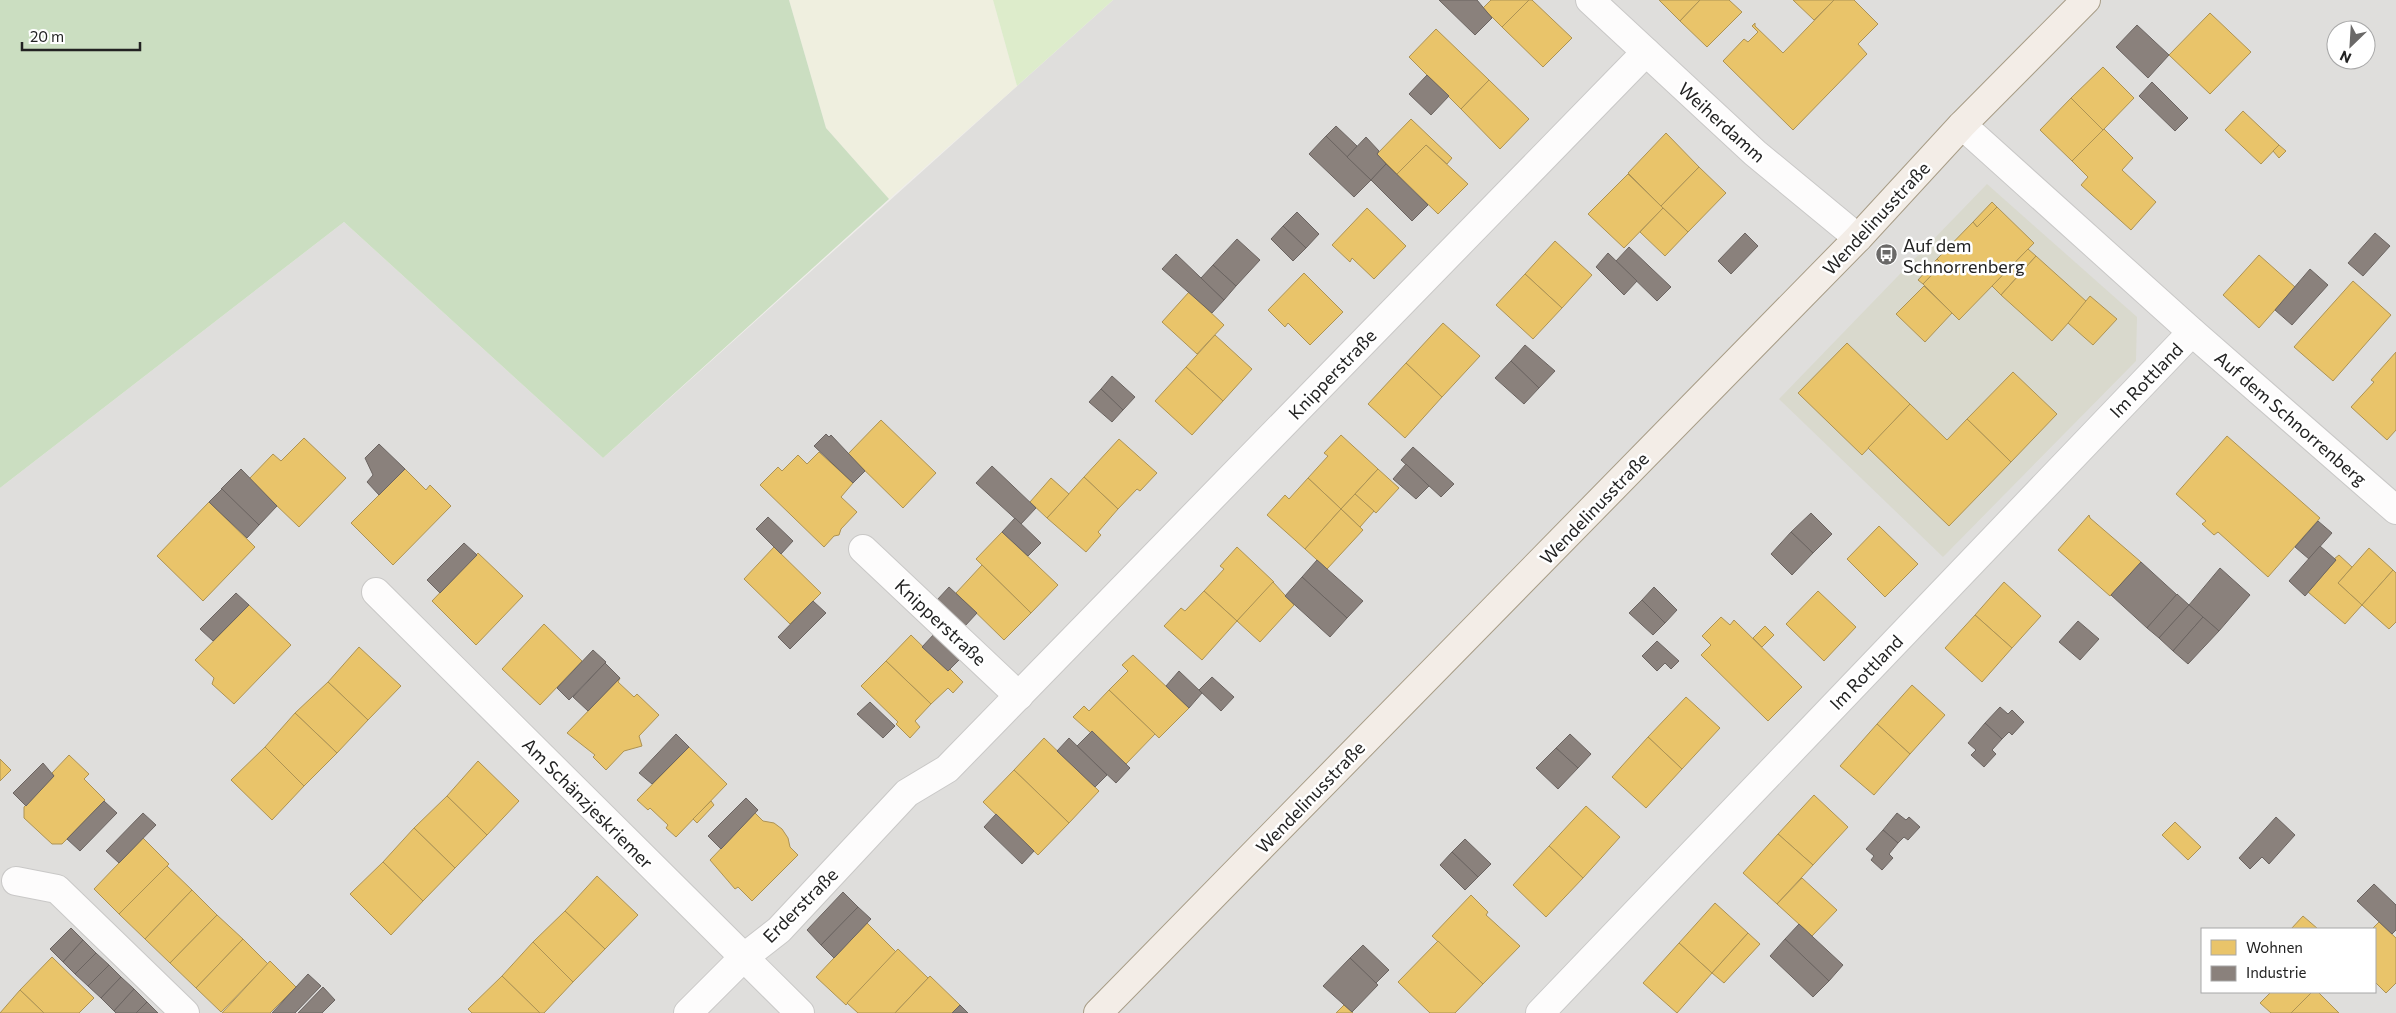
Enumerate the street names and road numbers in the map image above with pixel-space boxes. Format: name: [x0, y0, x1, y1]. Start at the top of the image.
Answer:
street label: Weiherdamm: [1674, 77, 1770, 167]
street label: Wendelinusstraße: [1818, 157, 1934, 279]
street label: Knipperstraße: [1283, 324, 1381, 424]
street label: Im Rottland: [2105, 338, 2187, 422]
street label: Auf dem Schnorrenberg: [2211, 346, 2371, 490]
street label: Wendelinusstraße: [1535, 448, 1653, 568]
street label: Knipperstraße: [891, 574, 991, 670]
street label: Im Rottland: [1825, 630, 1907, 714]
street label: Am Schänzjeskriemer: [518, 733, 658, 873]
street label: Wendelinusstraße: [1251, 737, 1369, 857]
street label: Erderstraße: [758, 863, 842, 947]

